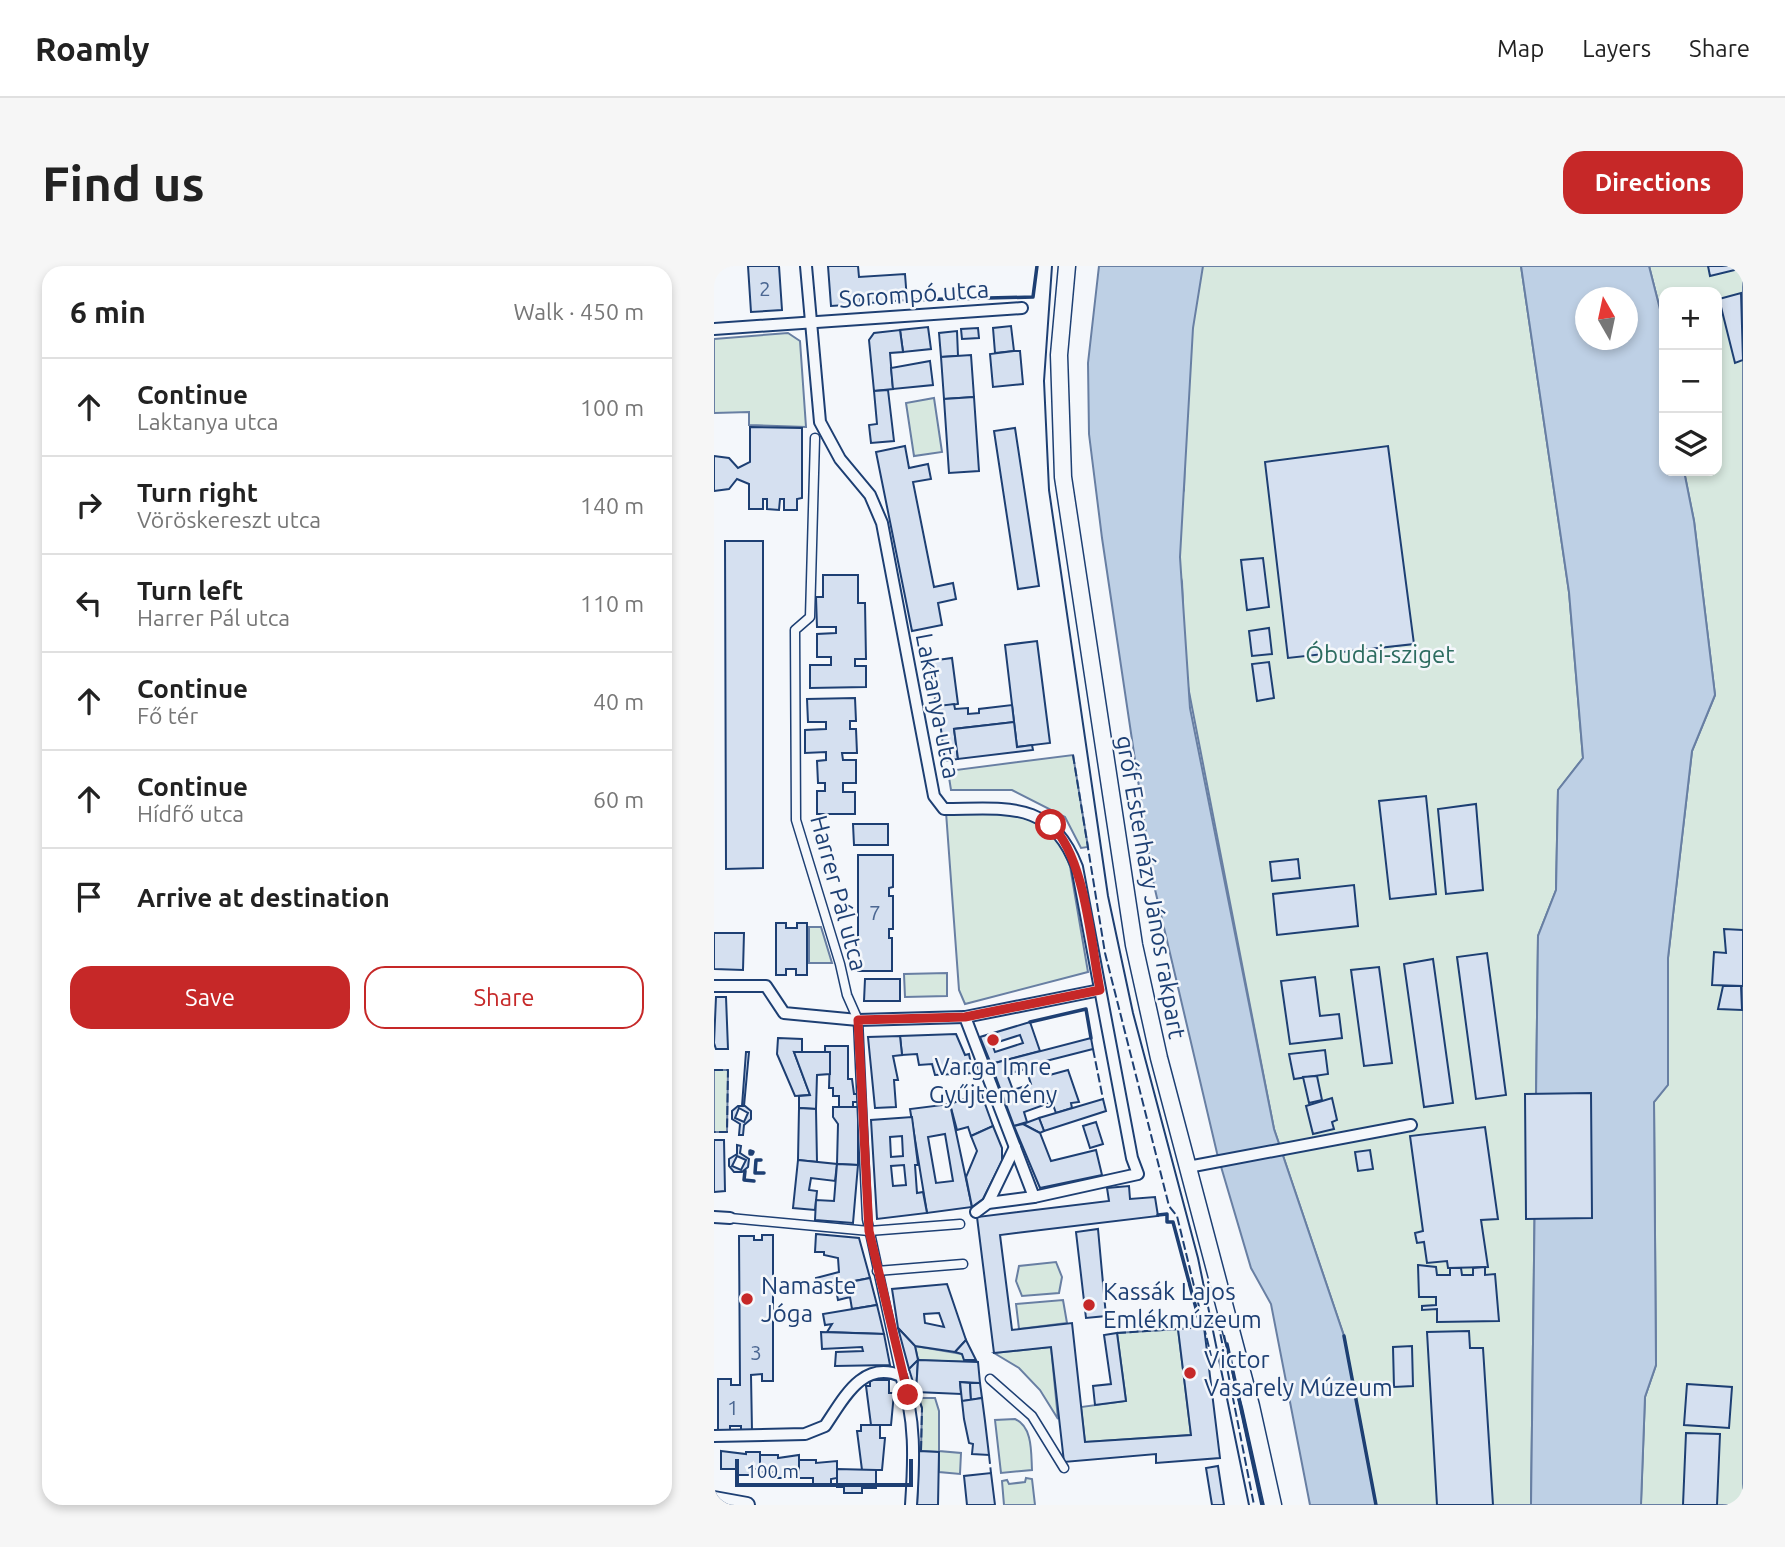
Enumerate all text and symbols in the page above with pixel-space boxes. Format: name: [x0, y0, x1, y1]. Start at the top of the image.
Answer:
text: Roamly: [35, 30, 149, 67]
text: Map: [1497, 35, 1544, 62]
text: Layers: [1582, 35, 1651, 62]
text: Share: [1689, 35, 1750, 62]
button: Directions: [1563, 151, 1743, 214]
text: Find us: [42, 155, 205, 210]
street label: Sorompó utca: [838, 275, 990, 313]
house number: 2: [759, 276, 771, 300]
north arrow: [1575, 287, 1638, 350]
map controls: [1659, 287, 1722, 476]
button: +: [1659, 287, 1722, 350]
text: 6 min: [70, 295, 146, 329]
text: Walk · 450 m: [513, 299, 644, 324]
button: −: [1659, 350, 1722, 413]
text: Continue: [137, 380, 248, 409]
icon: ahead: [70, 388, 108, 426]
text: 100 m: [580, 395, 644, 420]
text: Laktanya utca: [137, 409, 279, 434]
button: layers: [1659, 413, 1722, 476]
text: Turn right: [137, 478, 258, 507]
icon: right: [70, 486, 108, 524]
text: 140 m: [580, 493, 644, 518]
text: Vöröskereszt utca: [137, 507, 321, 532]
text: Turn left: [137, 576, 243, 605]
icon: left: [70, 584, 108, 622]
text: 110 m: [580, 591, 644, 616]
text: Harrer Pál utca: [137, 605, 290, 630]
street label: Laktanya utca: [911, 631, 965, 781]
park label: Óbudai-sziget: [1305, 640, 1455, 668]
text: Continue: [137, 674, 248, 703]
icon: ahead: [70, 682, 108, 720]
text: 40 m: [593, 689, 644, 714]
text: Fő tér: [137, 703, 198, 728]
street label: gróf Esterházy János rakpart: [1111, 733, 1191, 1041]
text: Continue: [137, 772, 248, 801]
icon: ahead: [70, 780, 108, 818]
text: 60 m: [593, 787, 644, 812]
text: Hídfő utca: [137, 801, 244, 826]
route start: [1035, 809, 1066, 840]
street label: Harrer Pál utca: [805, 812, 873, 974]
icon: arrive: [70, 878, 108, 916]
text: Arrive at destination: [137, 883, 390, 912]
house number: 7: [869, 900, 881, 924]
button: Save: [70, 966, 350, 1029]
button: Share: [364, 966, 644, 1029]
marker: Varga Imre Gyűjtemény: [985, 1032, 1001, 1048]
place label: Varga Imre Gyűjtemény: [929, 1053, 1058, 1108]
place label: Namaste Jóga: [761, 1272, 857, 1327]
place label: Kassák Lajos Emlékmúzeum: [1103, 1278, 1262, 1333]
marker: Namaste Jóga: [739, 1291, 755, 1307]
marker: Kassák Lajos Emlékmúzeum: [1081, 1297, 1097, 1313]
house number: 3: [750, 1340, 762, 1364]
place label: Victor Vasarely Múzeum: [1204, 1346, 1393, 1401]
marker: Victor Vasarely Múzeum: [1182, 1365, 1198, 1381]
route end: [892, 1379, 923, 1410]
house number: 1: [727, 1395, 739, 1419]
scale bar: [735, 1456, 914, 1488]
text: 100 m: [746, 1460, 799, 1482]

